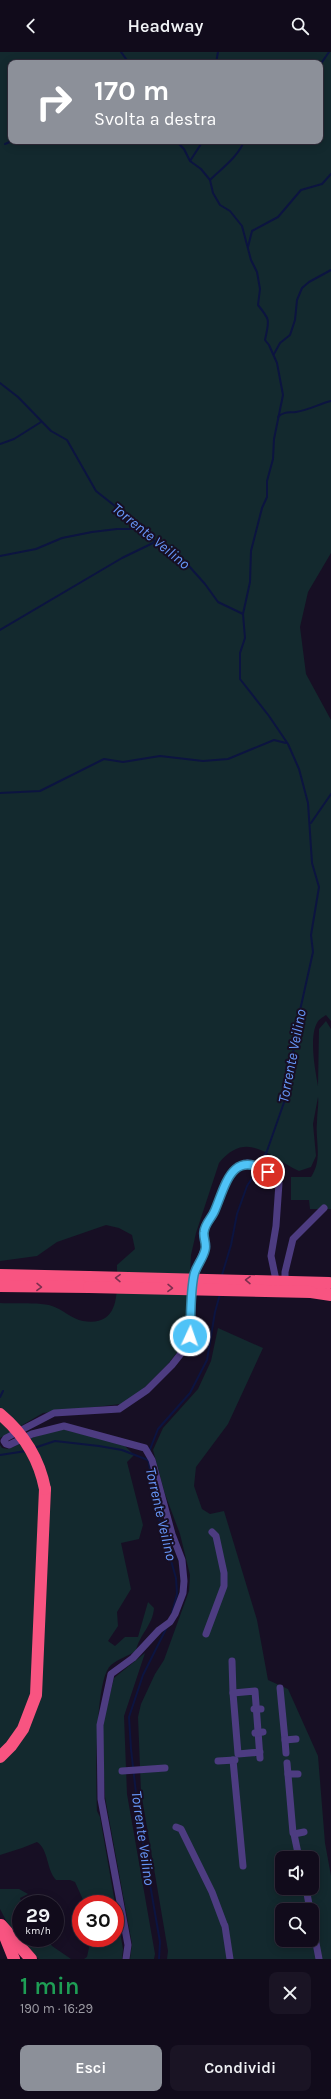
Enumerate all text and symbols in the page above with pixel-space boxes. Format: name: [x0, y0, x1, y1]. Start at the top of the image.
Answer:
icon: back: [20, 15, 42, 37]
text: Headway: [128, 15, 204, 37]
icon: search: [289, 15, 311, 37]
text: 170 m: [94, 74, 169, 107]
icon: right: [28, 76, 80, 128]
text: Svolta a destra: [94, 108, 217, 130]
water label: Torrente Veilino: [108, 499, 194, 573]
water label: Torrente Veilino: [274, 1007, 310, 1104]
pin: [251, 1155, 285, 1189]
icon: arrive: [257, 1161, 279, 1183]
one-way arrow: [115, 1274, 121, 1282]
one-way arrow: [245, 1276, 251, 1284]
one-way arrow: [36, 1282, 42, 1291]
one-way arrow: [167, 1284, 173, 1293]
position arrow: [169, 1315, 211, 1357]
water label: Torrente Veilino: [142, 1466, 181, 1563]
water label: Torrente Veilino: [127, 1790, 159, 1887]
map controls: [275, 1851, 319, 1947]
button: sound: [275, 1851, 319, 1895]
speed limit sign: 30: [72, 1895, 124, 1947]
button: search: [275, 1903, 319, 1947]
text: 29: [26, 1904, 50, 1927]
text: km/h: [25, 1925, 51, 1937]
text: 1 min: [20, 1972, 80, 2000]
button: close: [269, 1972, 311, 2014]
text: 190 m · 16:29: [20, 2001, 93, 2016]
button: Esci: [20, 2045, 162, 2091]
button: Condividi: [170, 2045, 311, 2091]

